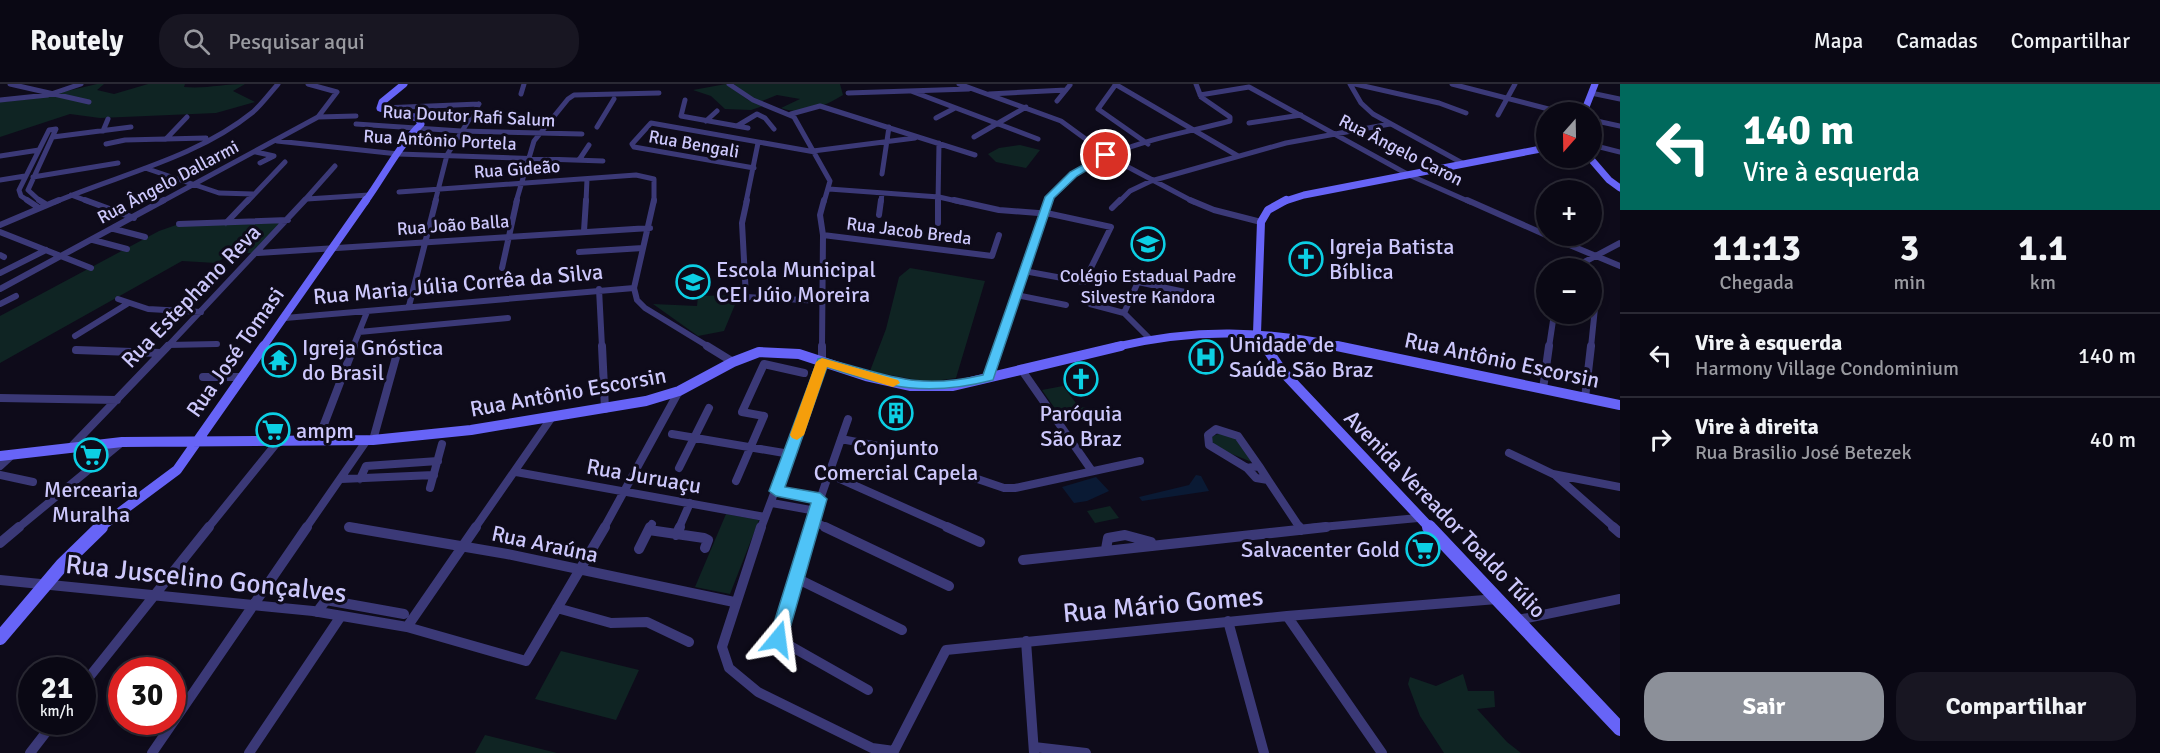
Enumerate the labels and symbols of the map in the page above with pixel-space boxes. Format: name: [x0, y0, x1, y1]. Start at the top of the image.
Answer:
street label: Rua Doutor Rafi Salum: [382, 100, 556, 132]
north arrow: [1536, 102, 1602, 168]
street label: Rua Ângelo Caron: [1335, 109, 1467, 191]
street label: Rua Antônio Portela: [363, 125, 517, 155]
street label: Rua Bengali: [647, 125, 741, 163]
pin: [1080, 129, 1131, 180]
street label: Rua Ângelo Dallarmi: [93, 135, 243, 229]
street label: Rua Gideão: [473, 155, 561, 183]
street label: Rua João Balla: [396, 210, 510, 240]
street label: Rua Jacob Breda: [845, 212, 973, 250]
street label: Rua Estephano Reva: [116, 219, 266, 373]
school or university icon: Colégio Estadual Padre Silvestre Kandora: [1130, 226, 1166, 262]
place label: Igreja Batista Bíblica: [1329, 233, 1454, 285]
church icon: Igreja Batista Bíblica: [1288, 241, 1324, 277]
place label: Escola Municipal CEI Júio Moreira: [716, 256, 876, 308]
street label: Rua Maria Júlia Corrêa da Silva: [312, 258, 604, 310]
school or university icon: Escola Municipal CEI Júio Moreira: [675, 264, 711, 300]
place label: Colégio Estadual Padre Silvestre Kandora: [1060, 265, 1236, 308]
street label: Rua José Tomasi: [180, 282, 290, 422]
street label: Rua Antônio Escorsin: [1402, 326, 1602, 394]
place label: Unidade de Saúde São Braz: [1229, 331, 1374, 383]
place label: Igreja Gnóstica do Brasil: [302, 334, 443, 386]
hospital icon: Unidade de Saúde São Braz: [1188, 339, 1224, 375]
temple icon: Igreja Gnóstica do Brasil: [261, 342, 297, 378]
street label: Rua Antônio Escorsin: [468, 361, 668, 423]
church icon: Paróquia São Braz: [1063, 361, 1099, 397]
building icon: Conjunto Comercial Capela: [878, 395, 914, 431]
place label: Paróquia São Braz: [1040, 400, 1122, 452]
street label: Avenida Vereador Toaldo Túlio: [1338, 404, 1552, 624]
supermarket icon: ampm: [255, 412, 291, 448]
place label: ampm: [296, 417, 354, 444]
place label: Conjunto Comercial Capela: [814, 434, 978, 486]
supermarket icon: Mercearia Muralha: [73, 437, 109, 473]
street label: Rua Juruaçu: [584, 453, 704, 499]
place label: Mercearia Muralha: [44, 476, 138, 528]
street label: Rua Araúna: [489, 520, 601, 568]
supermarket icon: Salvacenter Gold: [1405, 531, 1441, 567]
place label: Salvacenter Gold: [1241, 536, 1400, 563]
street label: Rua Juscelino Gonçalves: [64, 548, 348, 610]
street label: Rua Mário Gomes: [1061, 580, 1265, 630]
position arrow: [746, 607, 810, 671]
speed limit sign: 30: [108, 657, 186, 735]

